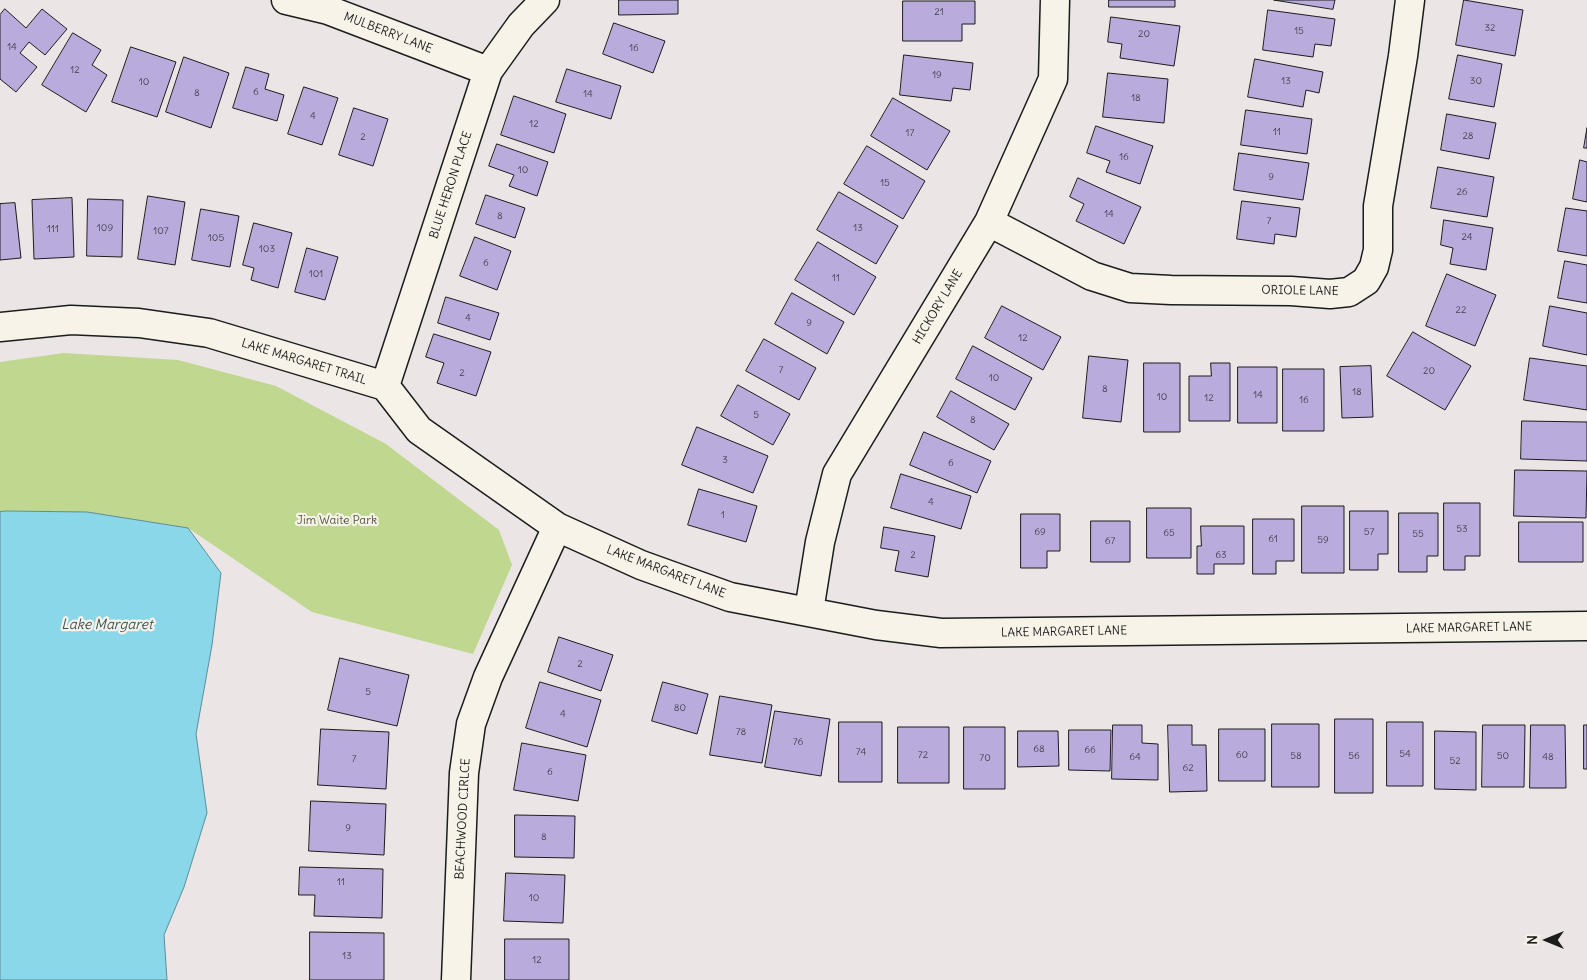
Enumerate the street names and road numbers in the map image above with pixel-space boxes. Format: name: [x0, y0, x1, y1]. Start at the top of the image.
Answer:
street label: MULBERRY LANE: [342, 10, 434, 56]
street label: BLUE HERON PLACE: [427, 129, 475, 241]
street label: HICKORY LANE: [910, 267, 966, 347]
street label: ORIOLE LANE: [1261, 283, 1339, 299]
street label: LAKE MARGARET TRAIL: [240, 336, 368, 388]
street label: LAKE MARGARET LANE: [604, 543, 728, 601]
street label: LAKE MARGARET LANE: [1406, 620, 1532, 636]
street label: LAKE MARGARET LANE: [1001, 624, 1127, 640]
street label: BEACHWOOD CIRLCE: [453, 758, 473, 880]

